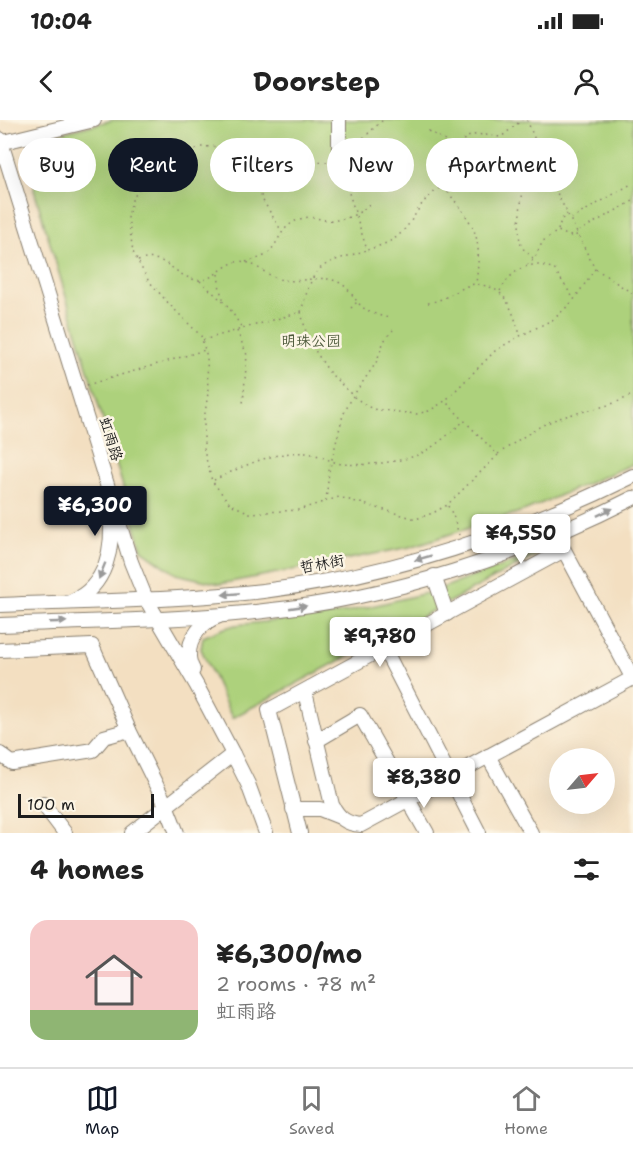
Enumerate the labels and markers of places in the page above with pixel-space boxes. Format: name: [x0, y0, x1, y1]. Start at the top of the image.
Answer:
pin: ¥6,300: [46, 486, 144, 537]
pin: ¥4,550: [472, 514, 570, 565]
pin: ¥9,780: [331, 617, 429, 668]
pin: ¥8,380: [375, 758, 473, 809]

